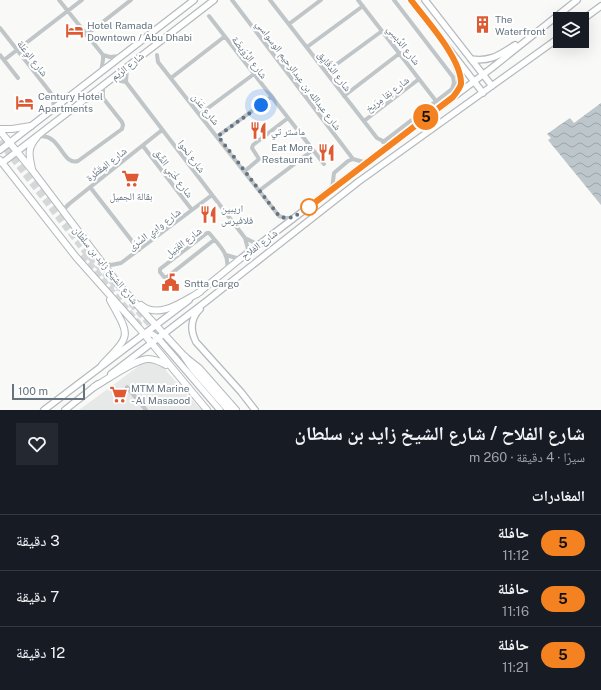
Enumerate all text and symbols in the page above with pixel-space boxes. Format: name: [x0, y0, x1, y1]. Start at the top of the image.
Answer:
map controls: [553, 12, 589, 48]
button: layers: [553, 12, 589, 48]
place label: The Waterfront: [495, 13, 546, 37]
building icon: The Waterfront: [472, 15, 492, 35]
street label: شارع عبدالله بن عبدالرحيم الوسواسي: [252, 18, 344, 134]
place label: Hotel Ramada Downtown / Abu Dhabi: [87, 19, 192, 43]
hotel icon: Hotel Ramada Downtown / Abu Dhabi: [64, 21, 84, 41]
street label: شارع الدِّبسِي: [383, 23, 423, 69]
street label: شارع الرُّوَيضَة: [229, 33, 270, 81]
street label: شارع الوِعَلة: [13, 38, 51, 80]
street label: شارع الرِّيم: [108, 49, 147, 84]
street label: شارع الدَّقَايِق: [314, 49, 355, 95]
street label: شارع نِقا مِرَيخ: [363, 73, 412, 115]
place label: Century Hotel Apartments: [38, 90, 103, 114]
street label: شارع عَدَن: [189, 91, 223, 128]
hotel icon: Century Hotel Apartments: [15, 92, 35, 112]
your location: [251, 95, 271, 115]
line badge: 5: [413, 104, 439, 130]
text: 5: [421, 109, 431, 125]
restaurant icon: ماستر تي: [248, 121, 268, 141]
place label: ماستر تي: [271, 125, 305, 140]
street label: شارع نَحوا: [175, 137, 208, 176]
place label: Eat More Restaurant: [262, 141, 313, 165]
restaurant icon: Eat More Restaurant: [316, 143, 336, 163]
street label: شارع المِقَطَّرة: [83, 144, 130, 184]
street label: شارع خُبَي الشِّق: [150, 146, 196, 201]
supermarket icon: بقالة الجميل: [121, 169, 141, 189]
place label: بقالة الجميل: [109, 190, 153, 203]
unlabelled marker: [300, 198, 318, 216]
place label: اريبين فلافيرس: [221, 202, 253, 227]
restaurant icon: اريبين فلافيرس: [198, 204, 218, 224]
street label: شارع وادِي السَّرَى: [125, 205, 184, 255]
street label: شارع الشيخ زايد بن سلطان: [70, 224, 141, 307]
street label: شارع الفَتِيل: [162, 224, 205, 261]
street label: شارع الفلاح: [239, 226, 280, 262]
public building icon: Sntta Cargo: [161, 273, 181, 293]
place label: Sntta Cargo: [184, 277, 240, 289]
scale bar: [12, 382, 85, 401]
place label: MTM Marine - Al Masaood: [131, 382, 190, 406]
supermarket icon: MTM Marine - Al Masaood: [108, 384, 128, 404]
text: 100 m: [18, 385, 48, 397]
text: شارع الفلاح / شارع الشيخ زايد بن سلطان: [295, 422, 585, 444]
button: heart: [16, 423, 58, 465]
text: سيرًا · 4 دقيقة · 260 m: [469, 450, 585, 465]
text: المغادرات: [532, 487, 585, 504]
text: حافلة: [498, 524, 529, 541]
text: 3 دقيقة: [16, 532, 60, 549]
text: 5: [558, 535, 568, 551]
text: 11:12: [502, 548, 529, 563]
text: حافلة: [498, 580, 529, 597]
text: 7 دقيقة: [16, 588, 59, 605]
text: 5: [558, 591, 568, 607]
text: 11:16: [502, 604, 529, 619]
text: حافلة: [498, 636, 529, 653]
text: 12 دقيقة: [16, 644, 65, 661]
text: 5: [558, 647, 568, 663]
text: 11:21: [502, 660, 529, 675]

